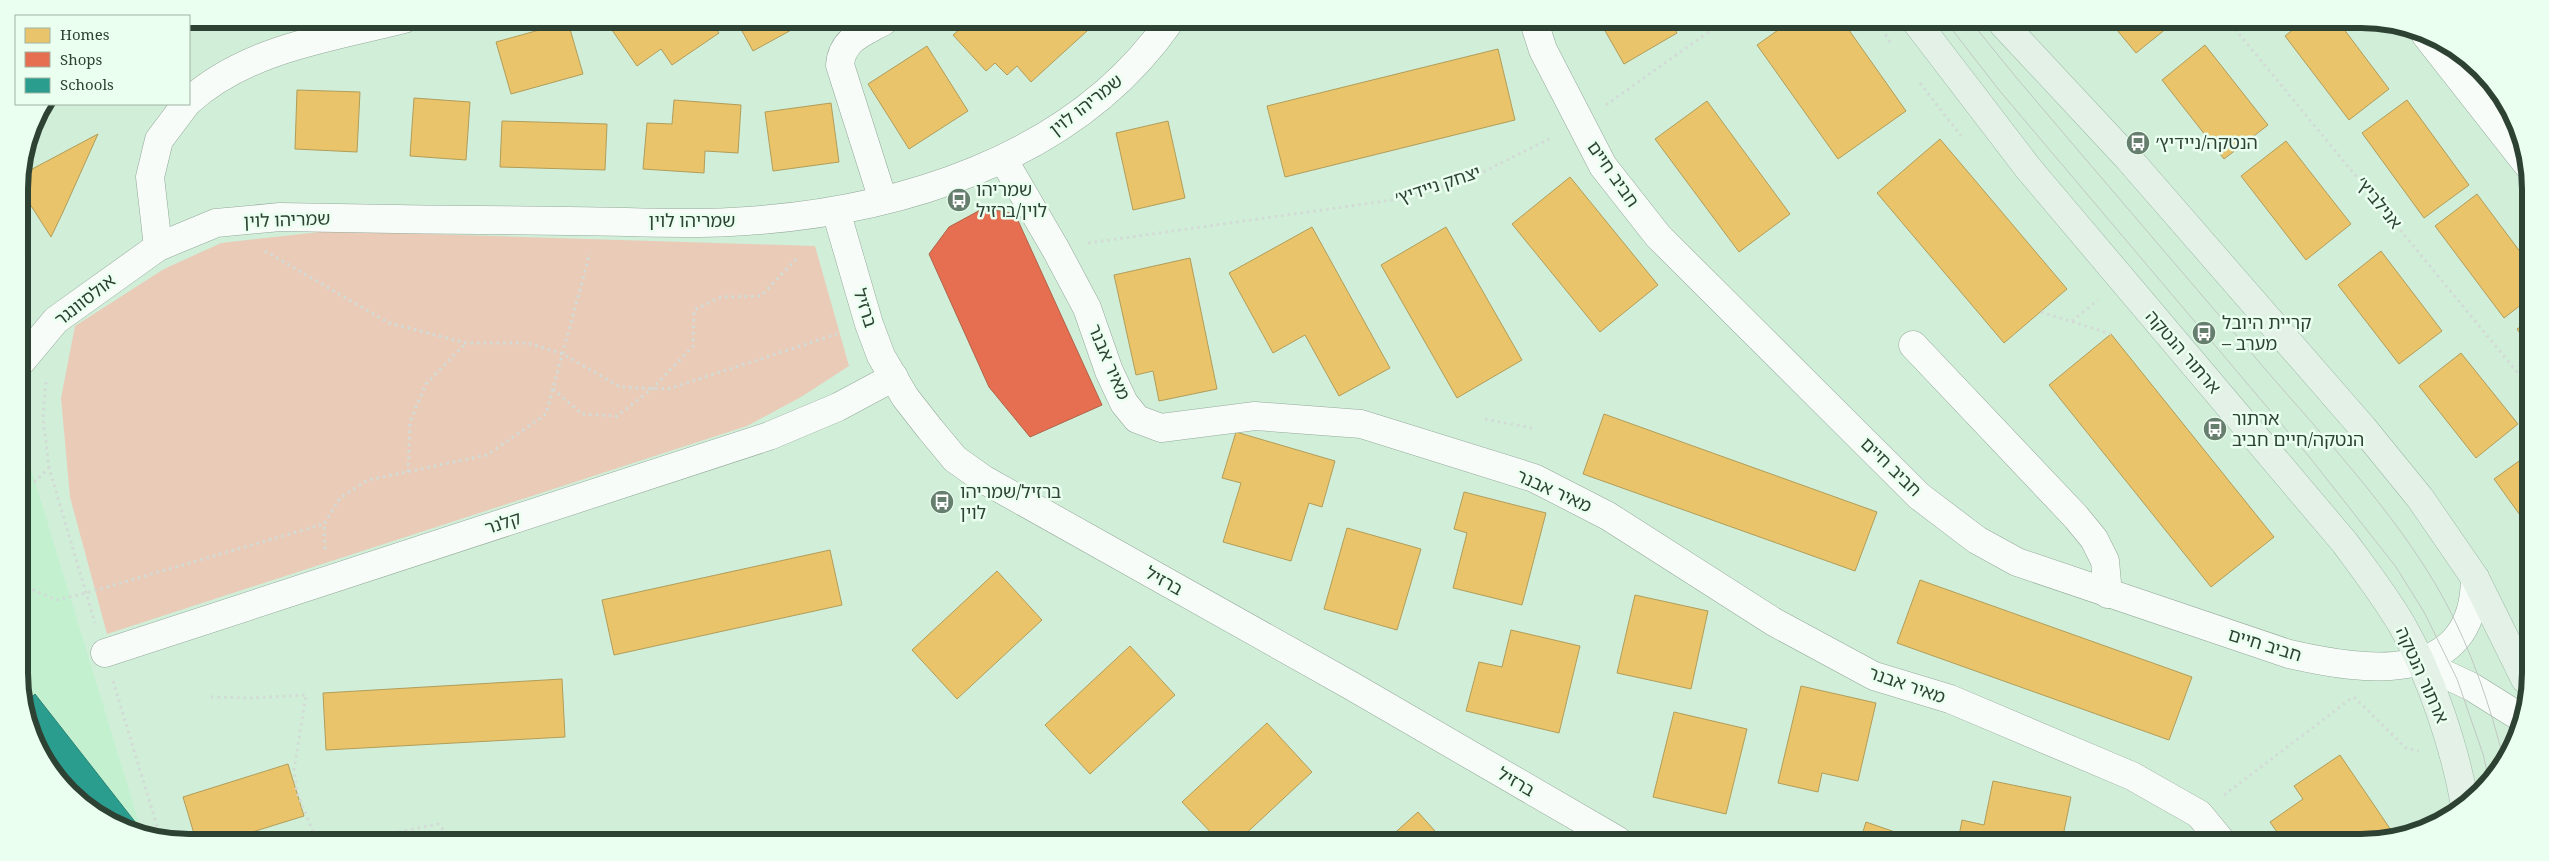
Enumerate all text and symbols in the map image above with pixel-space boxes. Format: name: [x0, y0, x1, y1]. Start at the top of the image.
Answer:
legend: [15, 15, 190, 105]
text: Homes: [60, 24, 110, 44]
text: Shops: [60, 49, 103, 69]
street label: שמריהו לוין: [1044, 68, 1127, 140]
text: Schools: [60, 74, 114, 94]
bus stop icon: הנטקה/ניידיץ׳: [2125, 130, 2151, 156]
place label: הנטקה/ניידיץ׳: [2156, 130, 2258, 154]
street label: חביב חיים: [1582, 136, 1645, 211]
street label: יצחק ניידיץ׳: [1392, 159, 1483, 209]
street label: אנילביץ׳: [2351, 171, 2408, 233]
place label: שמריהו לוין/ברזיל: [976, 177, 1047, 222]
bus stop icon: שמריהו לוין/ברזיל: [946, 187, 972, 213]
street label: שמריהו לוין: [243, 205, 331, 233]
street label: שמריהו לוין: [649, 208, 735, 232]
street label: אולסוונגר: [49, 268, 120, 331]
street label: ברזיל: [848, 285, 884, 330]
street label: ארתור הנטקה: [2141, 304, 2227, 398]
place label: קריית היובל – מערב: [2221, 310, 2312, 355]
street label: מאיר אבנר: [1083, 320, 1137, 403]
bus stop icon: קריית היובל – מערב: [2191, 320, 2217, 346]
place label: ארתור הנטקה/חיים חביב: [2232, 406, 2364, 451]
bus stop icon: ארתור הנטקה/חיים חביב: [2202, 416, 2228, 442]
street label: חביב חיים: [1856, 431, 1927, 501]
street label: מאיר אבנר: [1513, 463, 1596, 517]
place label: ברזיל/שמריהו לוין: [960, 479, 1061, 524]
bus stop icon: ברזיל/שמריהו לוין: [929, 489, 955, 515]
street label: קלנר: [481, 505, 524, 539]
street label: ברזיל: [1141, 560, 1188, 600]
street label: חביב חיים: [2226, 622, 2305, 667]
street label: ארתור הנטקה: [2391, 622, 2455, 727]
street label: מאיר אבנר: [1866, 660, 1949, 708]
street label: ברזיל: [1493, 761, 1540, 802]

